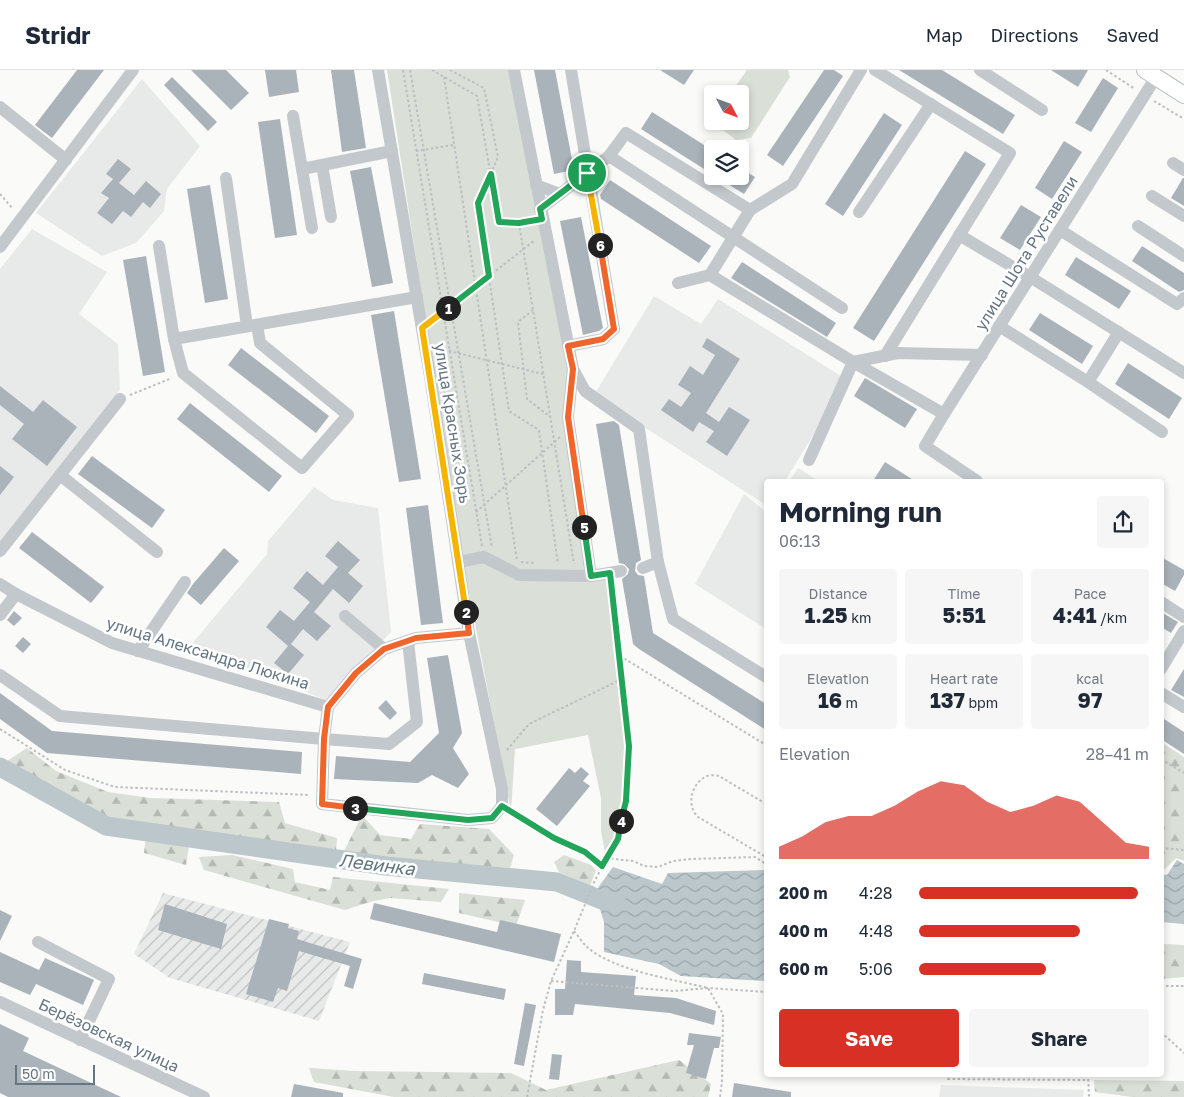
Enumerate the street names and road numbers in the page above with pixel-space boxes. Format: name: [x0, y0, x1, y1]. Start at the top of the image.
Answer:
street label: улица Шота Руставели: [970, 172, 1082, 334]
street label: улица Красных Зорь: [430, 341, 476, 505]
street label: улица Александра Люкина: [104, 613, 312, 693]
street label: Берёзовская улица: [35, 994, 183, 1076]

